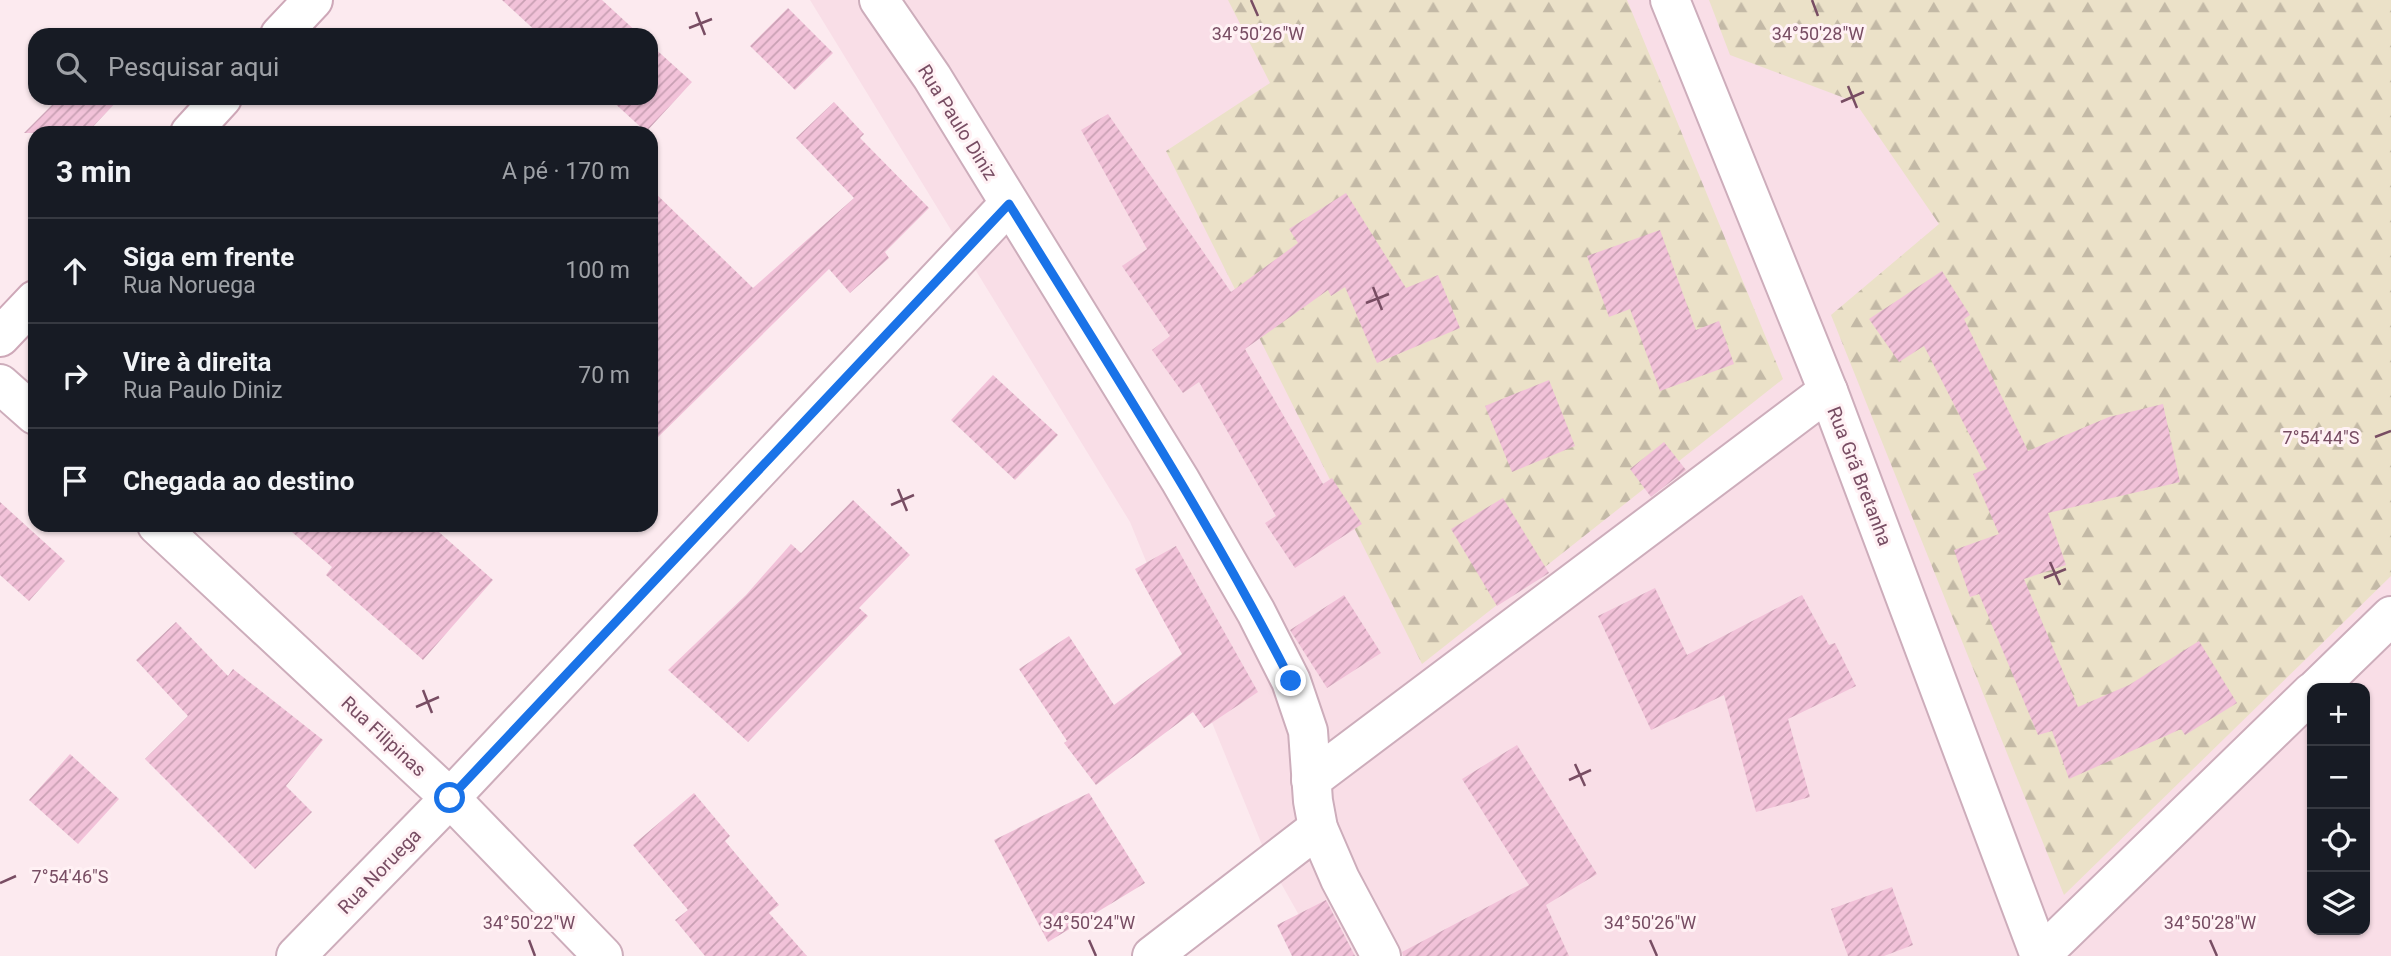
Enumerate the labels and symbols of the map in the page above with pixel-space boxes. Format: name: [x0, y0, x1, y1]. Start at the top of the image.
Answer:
text: 34°50'26"W: [1212, 23, 1304, 44]
text: 34°50'28"W: [1772, 23, 1864, 44]
street label: Rua Paulo Diniz: [913, 60, 1002, 184]
street label: Rua Grã Bretanha: [1822, 403, 1897, 549]
text: 7°54'44"S: [2283, 427, 2360, 448]
route end: [1275, 665, 1306, 696]
street label: Rua Filipinas: [337, 691, 431, 781]
route start: [434, 782, 465, 813]
street label: Rua Noruega: [333, 824, 426, 919]
text: 7°54'46"S: [32, 866, 109, 887]
text: 34°50'22"W: [483, 912, 575, 933]
text: 34°50'24"W: [1043, 912, 1135, 933]
text: 34°50'26"W: [1604, 912, 1696, 933]
text: 34°50'28"W: [2164, 912, 2256, 933]

